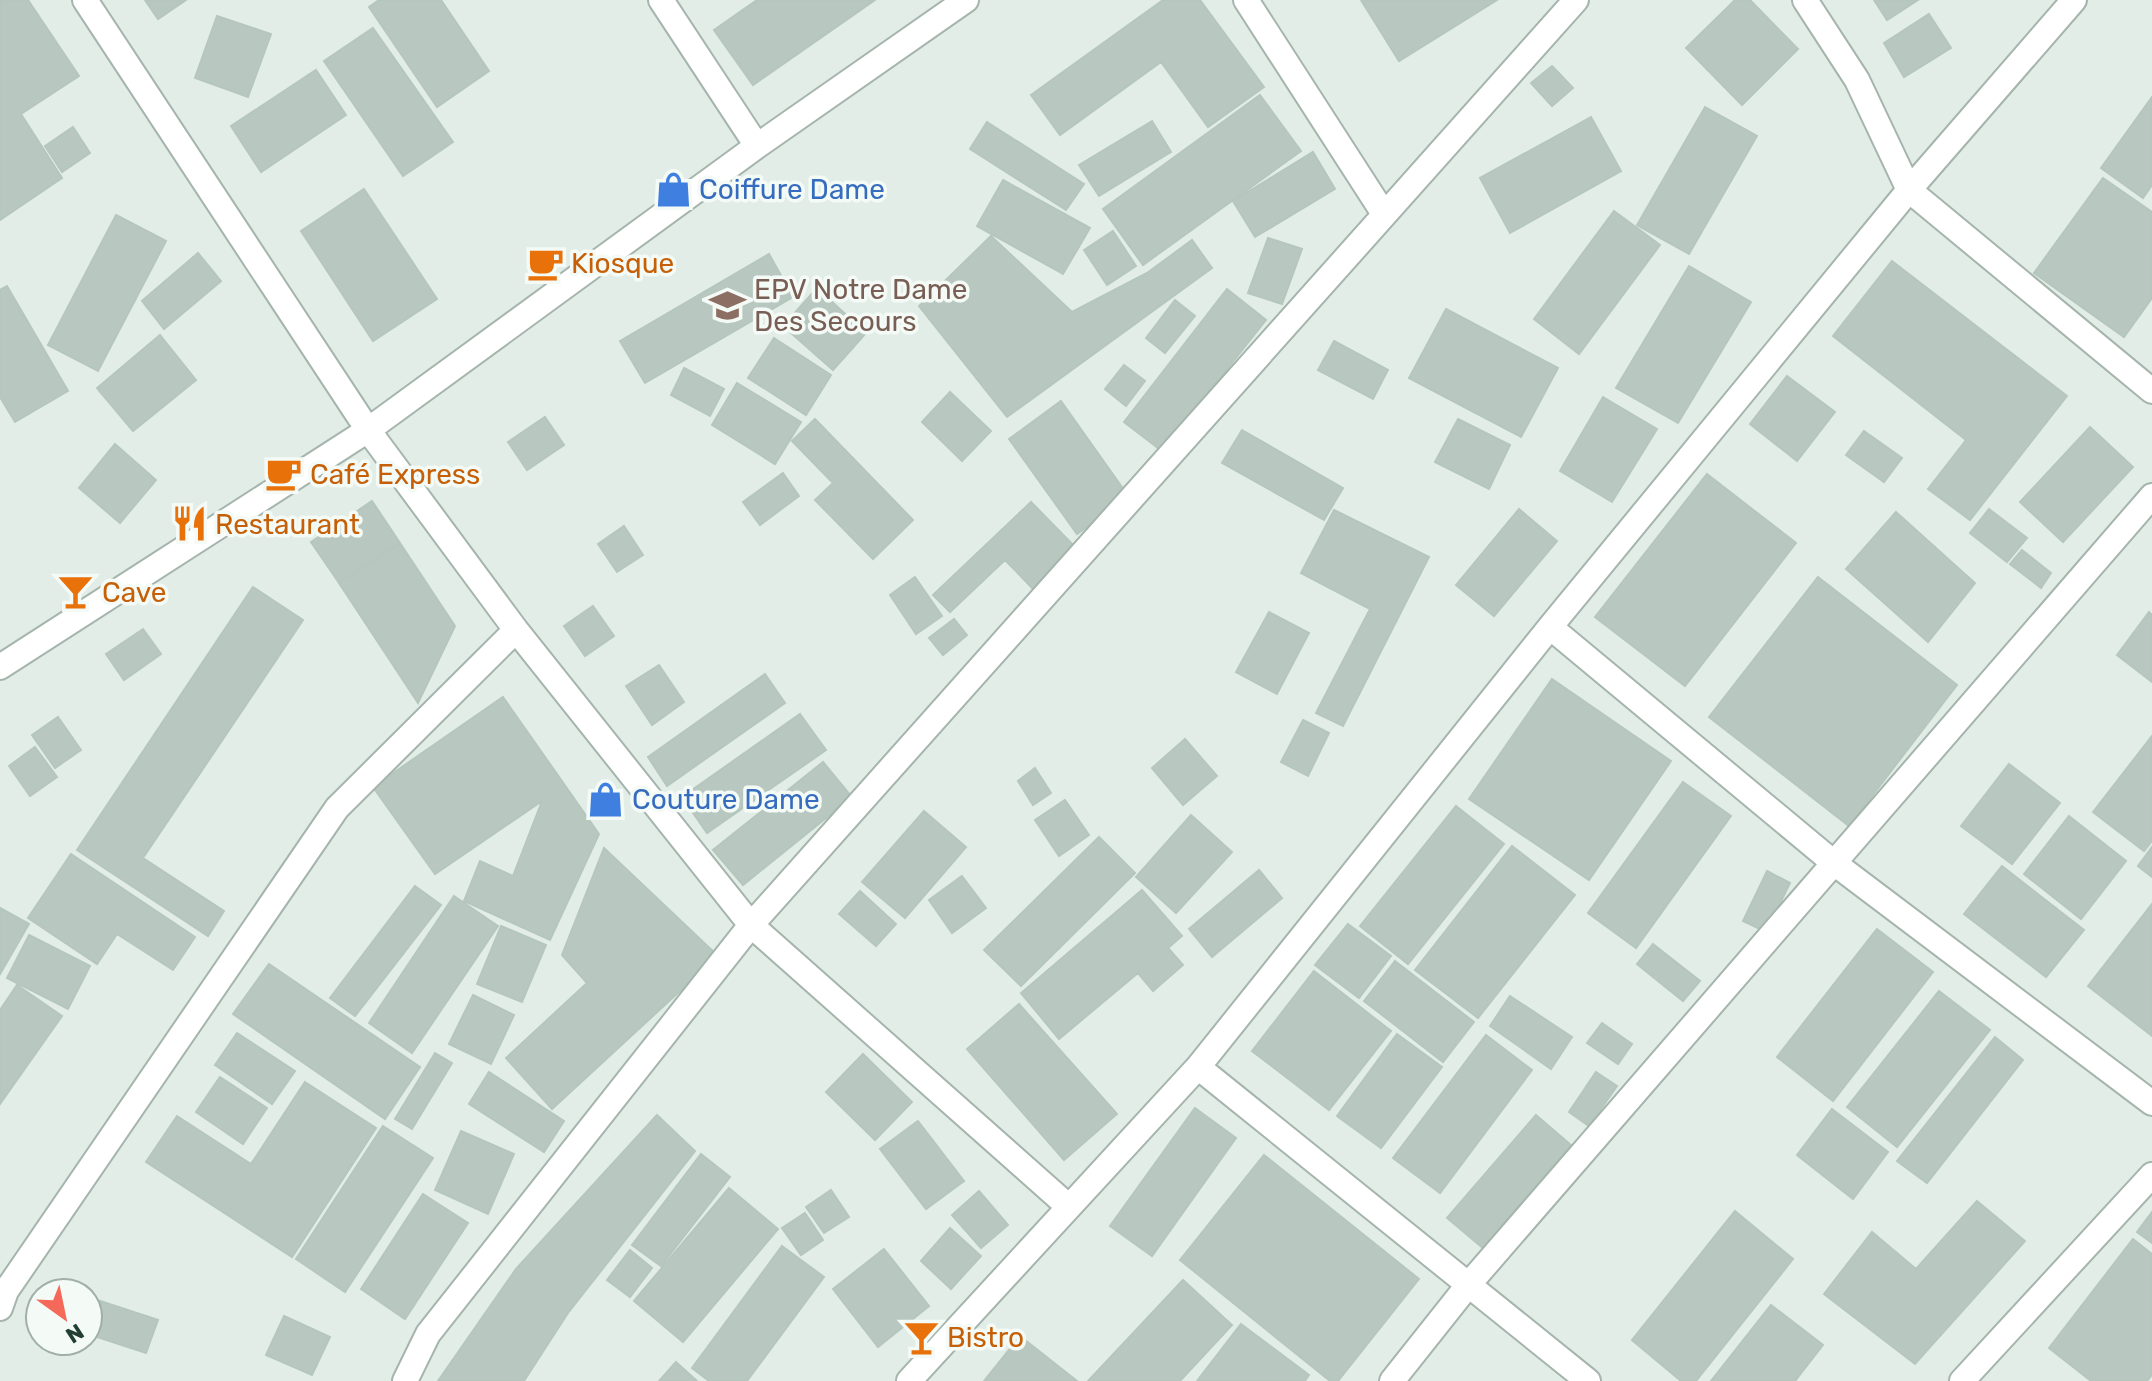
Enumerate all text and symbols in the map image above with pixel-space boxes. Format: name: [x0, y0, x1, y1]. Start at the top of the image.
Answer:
shop icon: Coiffure Dame: [654, 170, 692, 208]
place label: Coiffure Dame: [699, 173, 885, 206]
cafe icon: Kiosque: [526, 244, 564, 282]
place label: Kiosque: [571, 247, 674, 280]
place label: EPV Notre Dame Des Secours: [754, 273, 967, 338]
school or university icon: EPV Notre Dame Des Secours: [709, 286, 747, 324]
cafe icon: Café Express: [265, 455, 303, 493]
place label: Café Express: [310, 458, 480, 491]
restaurant icon: Restaurant: [170, 505, 208, 543]
place label: Restaurant: [215, 508, 360, 541]
bar icon: Cave: [57, 573, 95, 611]
place label: Cave: [102, 576, 167, 609]
shop icon: Couture Dame: [587, 780, 625, 818]
place label: Couture Dame: [632, 783, 820, 816]
north arrow: [24, 1277, 104, 1357]
text: N: [61, 1318, 89, 1349]
bar icon: Bistro: [902, 1318, 940, 1356]
place label: Bistro: [947, 1321, 1024, 1354]

